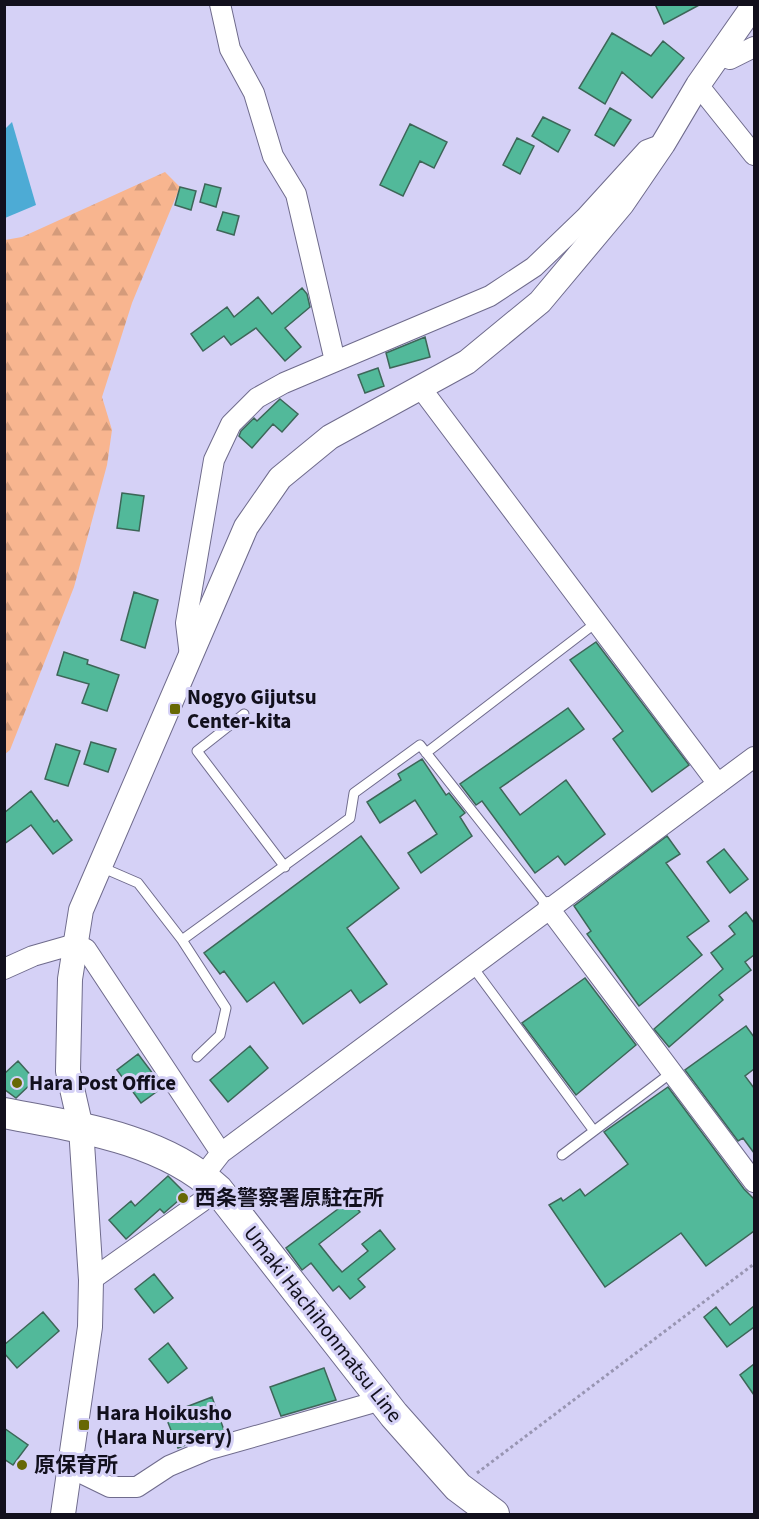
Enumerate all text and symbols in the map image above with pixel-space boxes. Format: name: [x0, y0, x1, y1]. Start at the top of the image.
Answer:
place label: Nogyo Gijutsu Center-kita: [187, 682, 317, 736]
marker: Nogyo Gijutsu Center-kita: [168, 702, 182, 716]
place label: Hara Post Office: [29, 1068, 176, 1098]
marker: Hara Post Office: [10, 1076, 24, 1090]
place label: 西条警察署原駐在所: [195, 1183, 384, 1213]
marker: 西条警察署原駐在所: [176, 1191, 190, 1205]
street label: Umaki Hachihonmatsu Line: [237, 1219, 409, 1429]
place label: Hara Hoikusho (Hara Nursery): [96, 1398, 232, 1452]
marker: Hara Hoikusho (Hara Nursery): [77, 1418, 91, 1432]
place label: 原保育所: [34, 1450, 118, 1480]
marker: 原保育所: [15, 1458, 29, 1472]

